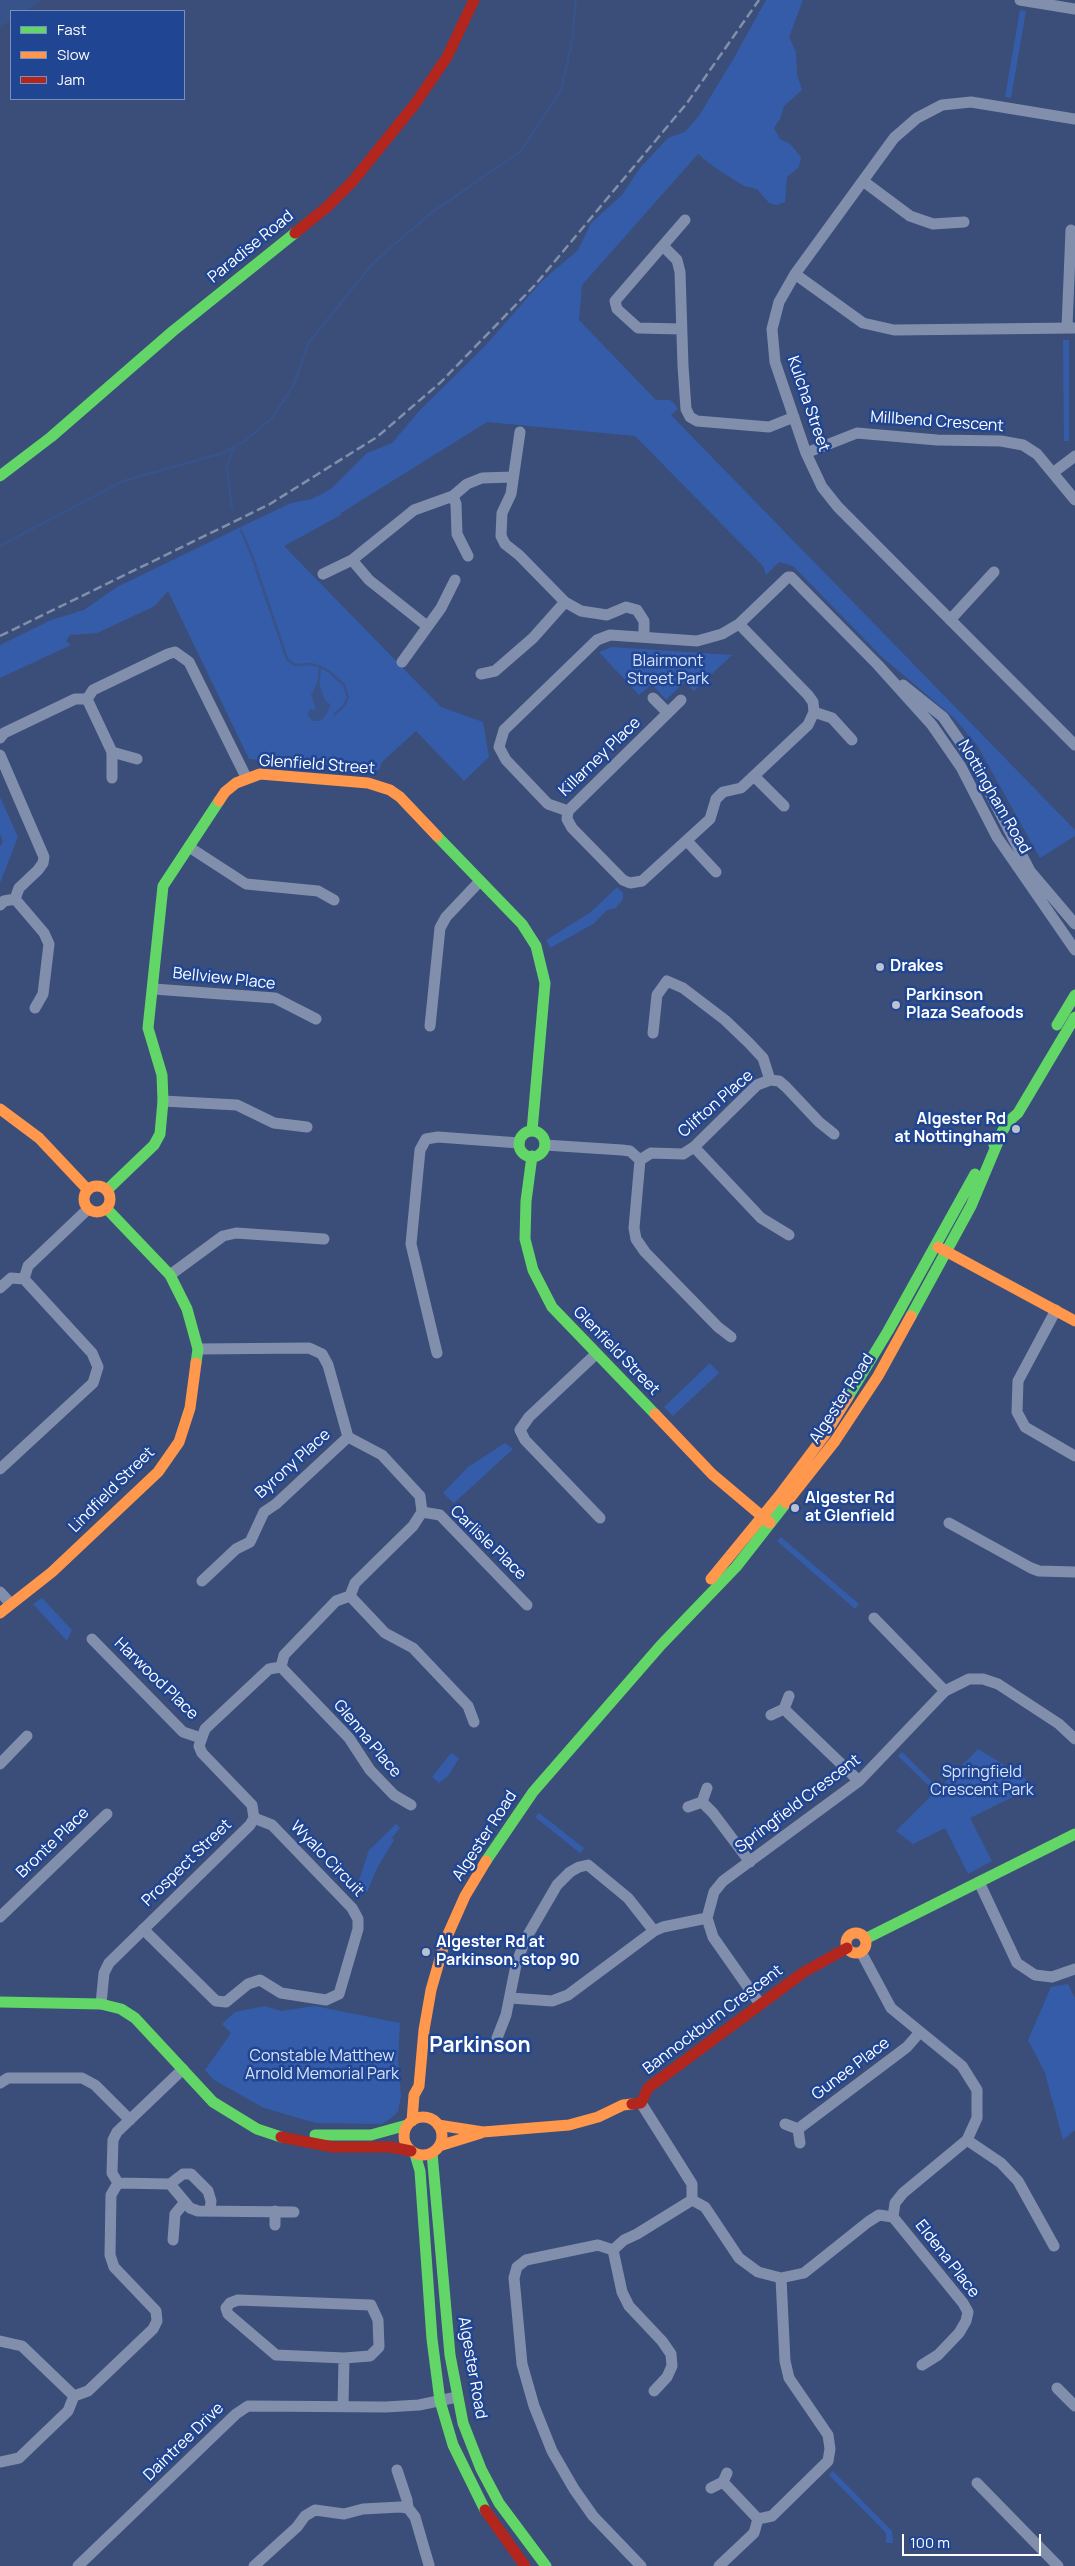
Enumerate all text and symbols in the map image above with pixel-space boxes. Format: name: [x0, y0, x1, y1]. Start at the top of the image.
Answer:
legend: [10, 10, 185, 100]
text: Fast: [57, 19, 86, 40]
text: Slow: [57, 44, 90, 65]
text: Jam: [57, 69, 85, 90]
street label: Paradise Road: [204, 207, 298, 287]
street label: Kulcha Street: [783, 354, 833, 454]
street label: Millbend Crescent: [870, 408, 1004, 436]
park label: Blairmont Street Park: [627, 652, 709, 690]
street label: Killarney Place: [555, 713, 645, 801]
street label: Nottingham Road: [954, 737, 1034, 857]
street label: Glenfield Street: [258, 751, 376, 779]
place label: Drakes: [890, 957, 943, 977]
marker: Drakes: [874, 961, 886, 973]
street label: Bellview Place: [172, 964, 276, 994]
place label: Parkinson Plaza Seafoods: [906, 986, 1024, 1024]
marker: Parkinson Plaza Seafoods: [890, 999, 902, 1011]
street label: Clifton Place: [675, 1066, 757, 1142]
place label: Algester Rd at Nottingham: [894, 1110, 1006, 1148]
marker: Algester Rd at Nottingham: [1010, 1123, 1022, 1135]
street label: Glenfield Street: [569, 1303, 663, 1399]
street label: Algester Road: [806, 1350, 878, 1448]
street label: Byrony Place: [251, 1425, 335, 1503]
street label: Lindfield Street: [65, 1443, 159, 1537]
place label: Algester Rd at Glenfield: [805, 1489, 895, 1527]
street label: Carlisle Place: [446, 1502, 530, 1584]
marker: Algester Rd at Glenfield: [789, 1502, 801, 1514]
street label: Harwood Place: [110, 1634, 202, 1724]
street label: Glenna Place: [329, 1696, 405, 1782]
street label: Springfield Crescent: [732, 1751, 864, 1857]
park label: Springfield Crescent Park: [930, 1763, 1034, 1801]
street label: Algester Road: [449, 1787, 521, 1885]
street label: Bronte Place: [13, 1804, 93, 1882]
street label: Prospect Street: [138, 1815, 236, 1911]
street label: Wyalo Circuit: [286, 1817, 368, 1901]
place label: Algester Rd at Parkinson, stop 90: [436, 1933, 580, 1971]
marker: Algester Rd at Parkinson, stop 90: [420, 1946, 432, 1958]
street label: Bannockburn Crescent: [639, 1961, 787, 2079]
district label: Parkinson: [429, 2033, 531, 2059]
street label: Gunee Place: [808, 2034, 894, 2104]
park label: Constable Matthew Arnold Memorial Park: [245, 2047, 399, 2085]
street label: Eldena Place: [911, 2216, 983, 2302]
street label: Algester Road: [454, 2315, 490, 2421]
street label: Daintree Drive: [140, 2399, 228, 2485]
scale bar: [905, 2524, 1044, 2556]
text: 100 m: [910, 2532, 950, 2553]

